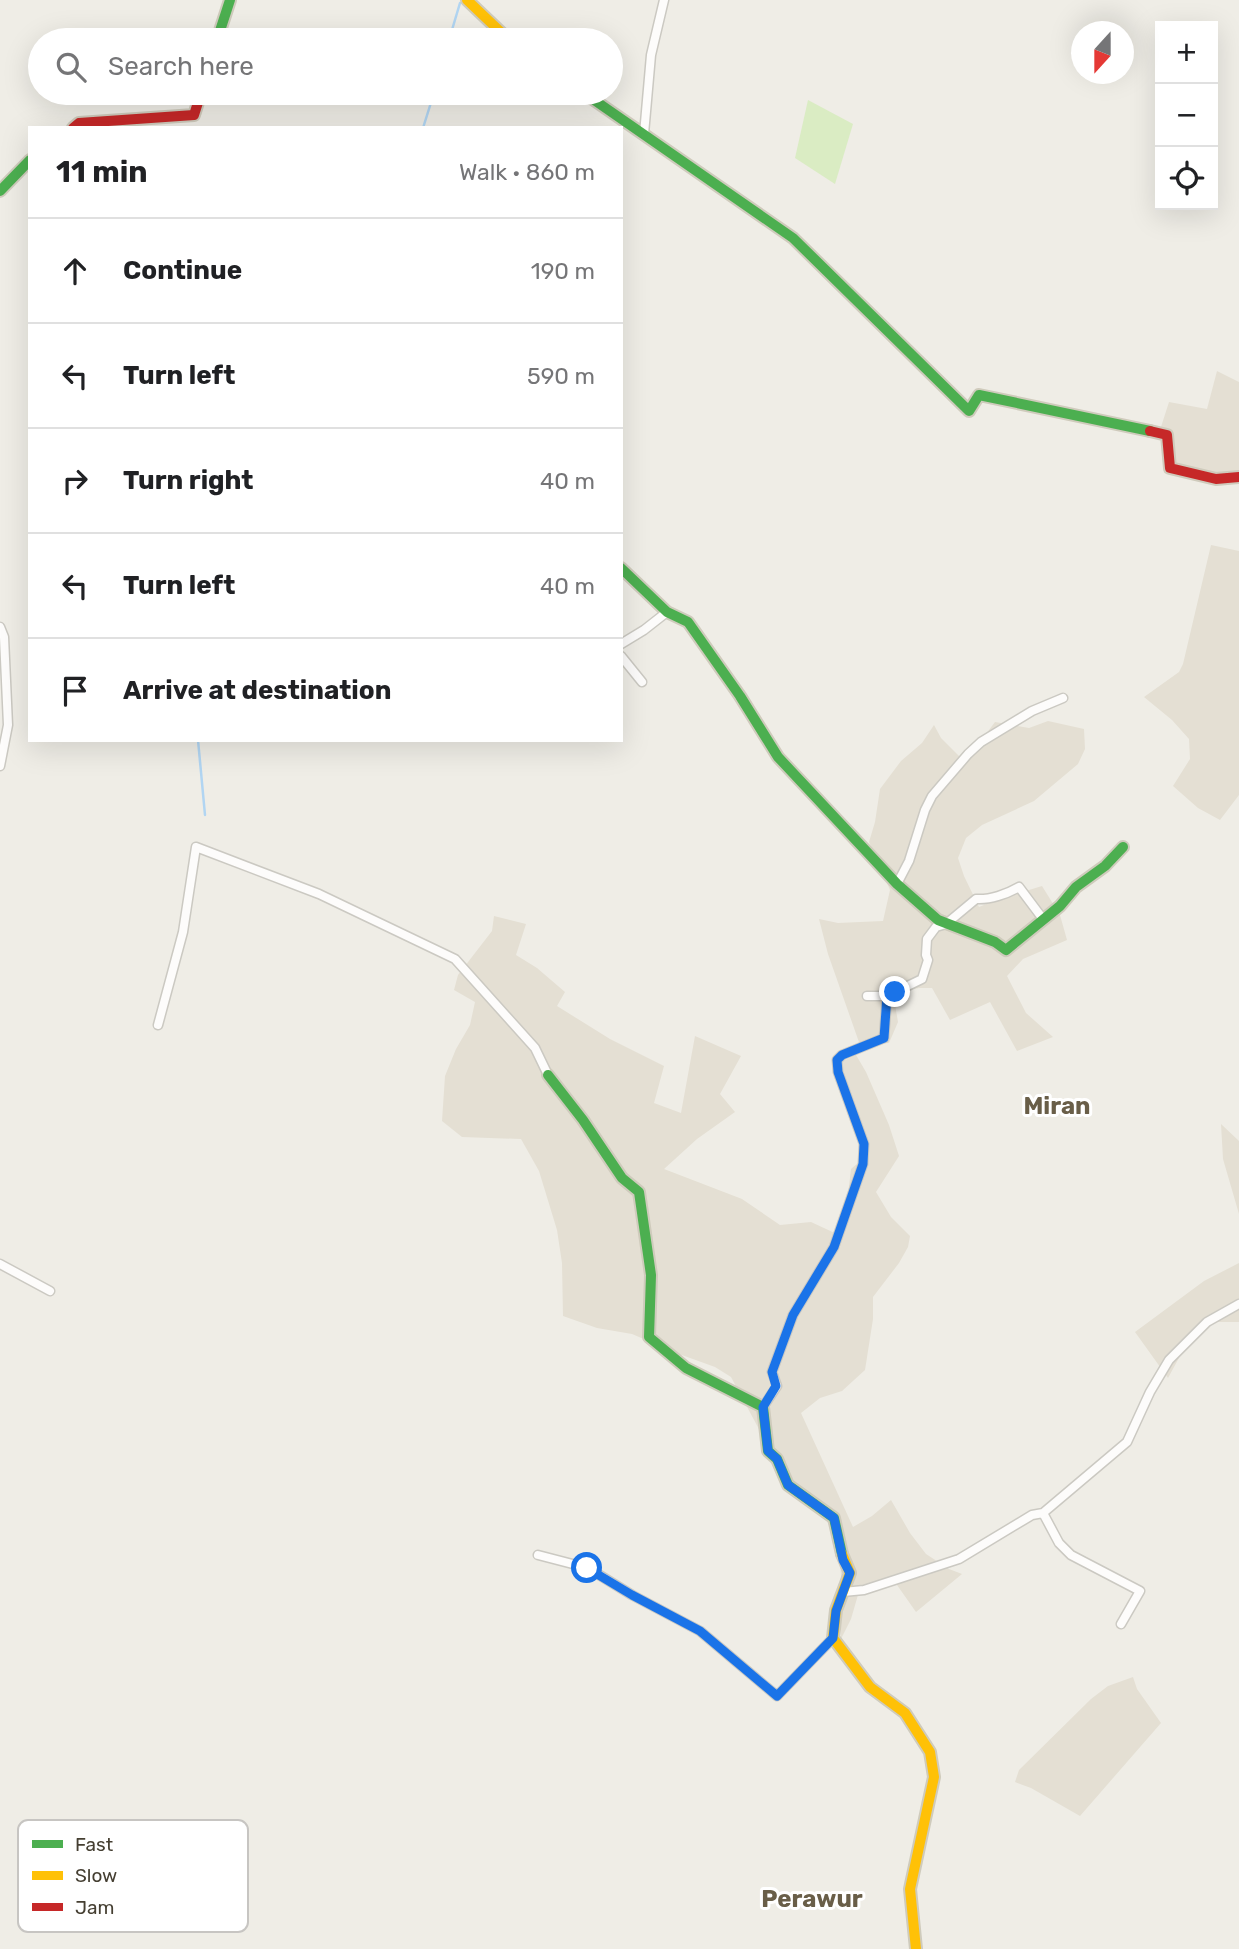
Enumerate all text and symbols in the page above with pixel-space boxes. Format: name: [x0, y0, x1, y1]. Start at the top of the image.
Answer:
north arrow: [1071, 21, 1134, 84]
map controls: [1155, 21, 1218, 210]
button: +: [1155, 21, 1218, 84]
search box: [28, 28, 623, 105]
icon: search: [52, 48, 90, 86]
text: Search here: [108, 51, 254, 82]
button: −: [1155, 84, 1218, 147]
button: locate: [1155, 147, 1218, 210]
text: 11 min: [56, 154, 148, 190]
text: Walk · 860 m: [459, 158, 595, 186]
icon: ahead: [56, 252, 94, 290]
text: Continue: [123, 255, 242, 286]
text: 190 m: [531, 257, 595, 285]
icon: left: [56, 357, 94, 395]
text: Turn left: [123, 360, 235, 391]
text: 590 m: [527, 362, 595, 390]
icon: right: [56, 462, 94, 500]
text: Turn right: [123, 465, 253, 496]
text: 40 m: [540, 467, 595, 495]
icon: left: [56, 567, 94, 605]
text: Turn left: [123, 570, 235, 601]
text: 40 m: [540, 572, 595, 600]
icon: arrive: [56, 672, 94, 710]
text: Arrive at destination: [123, 675, 391, 706]
route end: [879, 976, 910, 1007]
district label: Miran: [1023, 1092, 1091, 1120]
route start: [571, 1552, 602, 1583]
legend: [18, 1820, 248, 1932]
text: Fast: [75, 1833, 114, 1856]
text: Slow: [75, 1864, 117, 1887]
district label: Perawur: [761, 1885, 863, 1913]
text: Jam: [75, 1896, 114, 1919]

